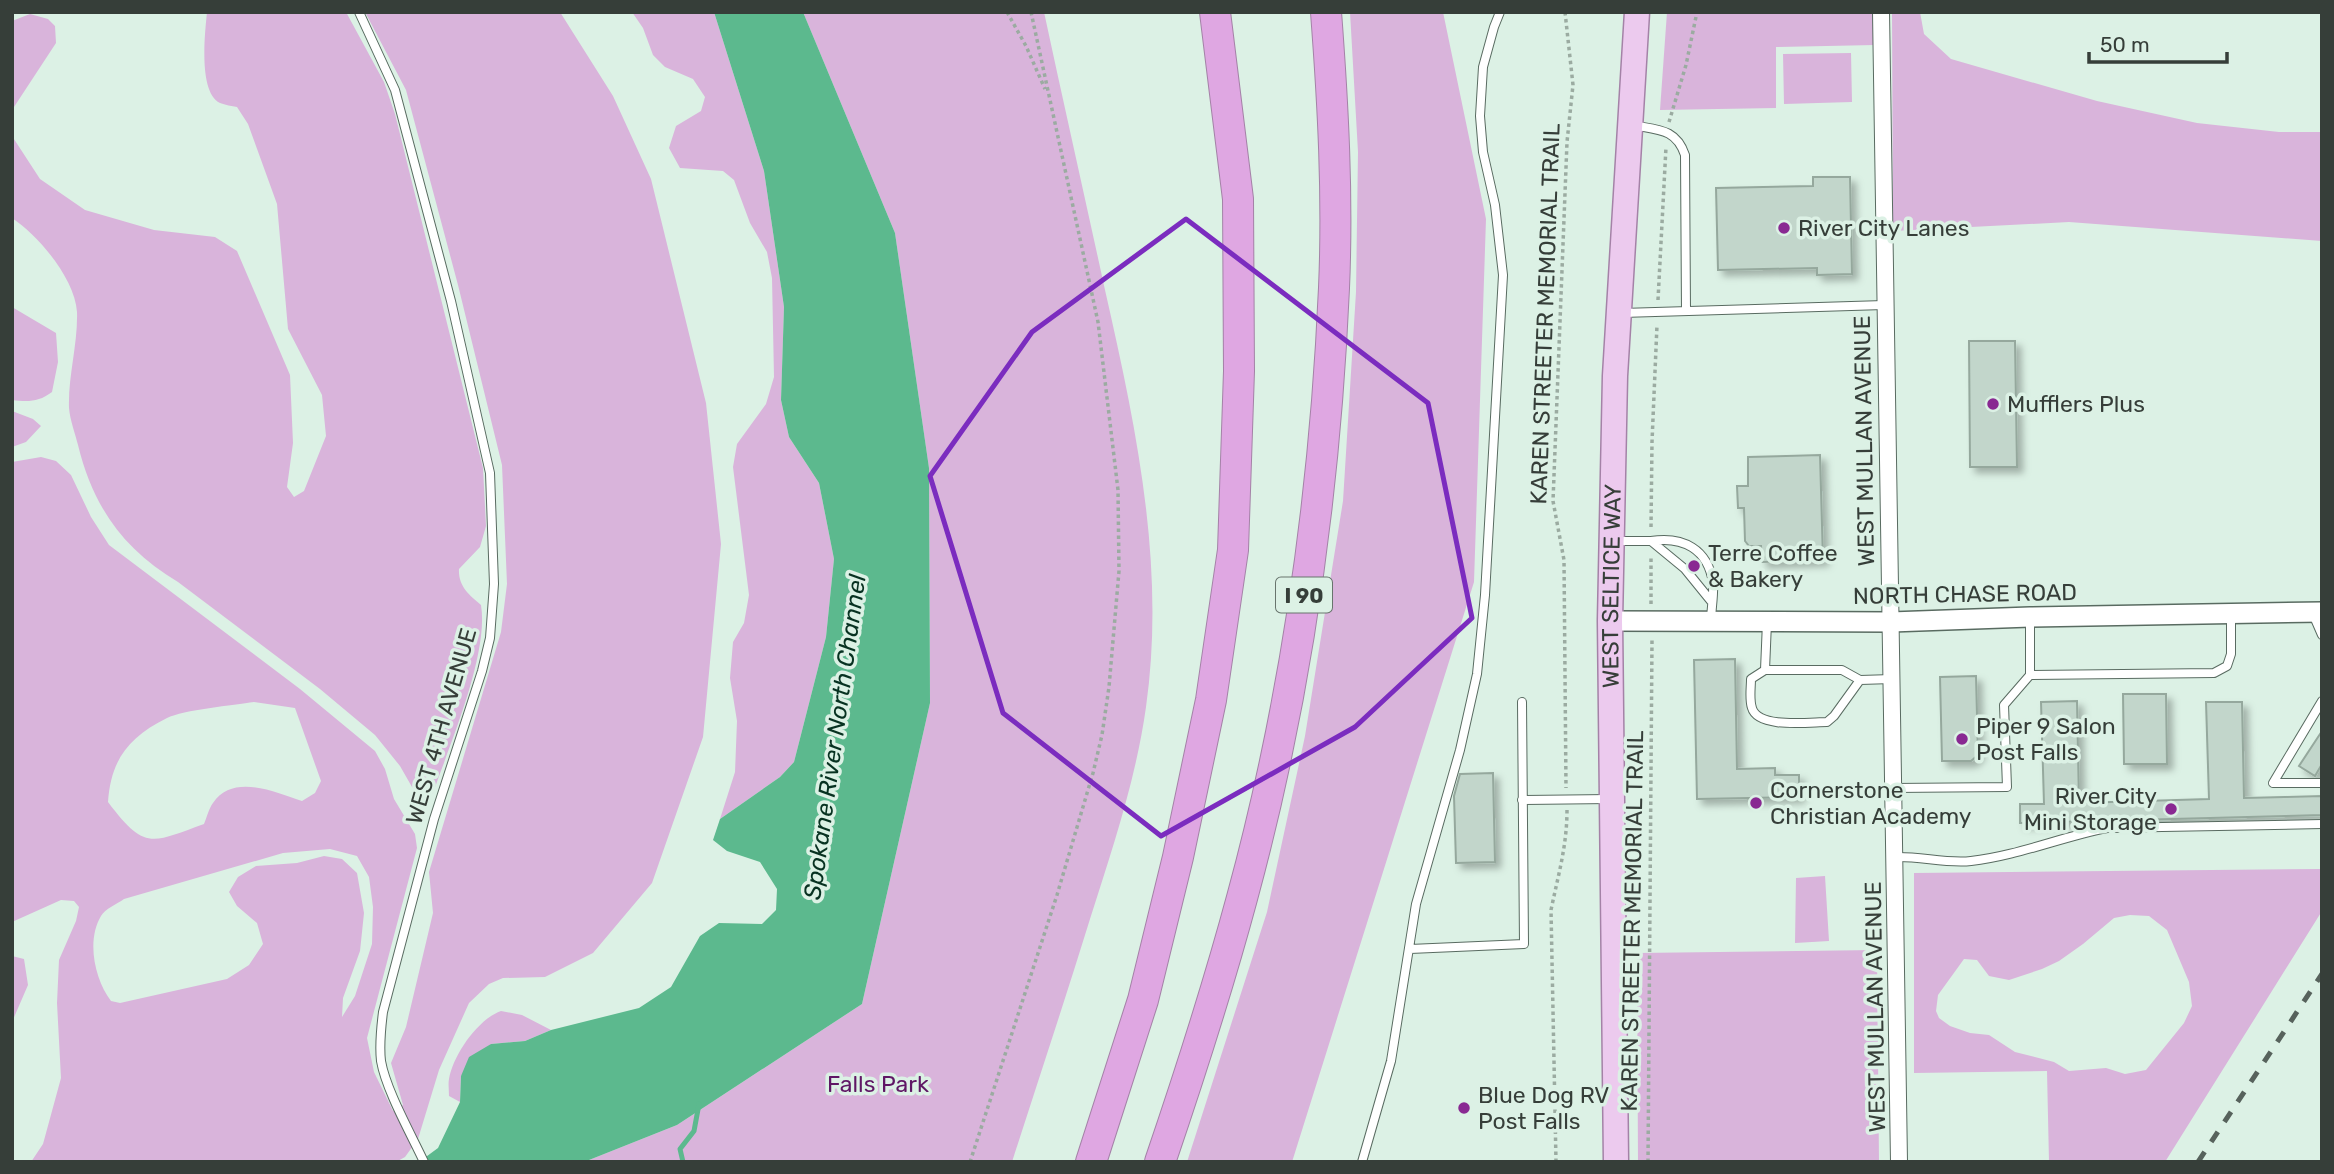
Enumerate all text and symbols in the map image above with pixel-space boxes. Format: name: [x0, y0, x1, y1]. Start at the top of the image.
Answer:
scale bar: [2089, 21, 2227, 65]
text: 50 m: [2100, 32, 2150, 57]
street label: KAREN STREETER MEMORIAL TRAIL: [1524, 123, 1566, 505]
place label: River City Lanes: [1798, 214, 1969, 242]
marker: River City Lanes: [1776, 220, 1792, 236]
street label: WEST MULLAN AVENUE: [1848, 315, 1880, 567]
place label: Mufflers Plus: [2007, 390, 2145, 418]
marker: Mufflers Plus: [1985, 396, 2001, 412]
street label: WEST SELTICE WAY: [1596, 484, 1627, 688]
place label: Terre Coffee & Bakery: [1708, 539, 1838, 593]
marker: Terre Coffee & Bakery: [1686, 558, 1702, 574]
water label: Spokane River North Channel: [798, 571, 872, 901]
road number: I 90: [1276, 578, 1332, 612]
street label: NORTH CHASE ROAD: [1853, 578, 2077, 610]
street label: WEST 4TH AVENUE: [400, 625, 482, 827]
place label: Piper 9 Salon Post Falls: [1976, 712, 2116, 766]
street label: KAREN STREETER MEMORIAL TRAIL: [1615, 730, 1649, 1112]
marker: Piper 9 Salon Post Falls: [1954, 731, 1970, 747]
place label: Cornerstone Christian Academy: [1770, 776, 1972, 830]
place label: River City Mini Storage: [2024, 782, 2157, 836]
marker: Cornerstone Christian Academy: [1748, 795, 1764, 811]
marker: River City Mini Storage: [2163, 801, 2179, 817]
street label: WEST MULLAN AVENUE: [1859, 881, 1891, 1133]
park label: Falls Park: [827, 1070, 929, 1098]
place label: Blue Dog RV Post Falls: [1478, 1081, 1609, 1135]
marker: Blue Dog RV Post Falls: [1456, 1100, 1472, 1116]

